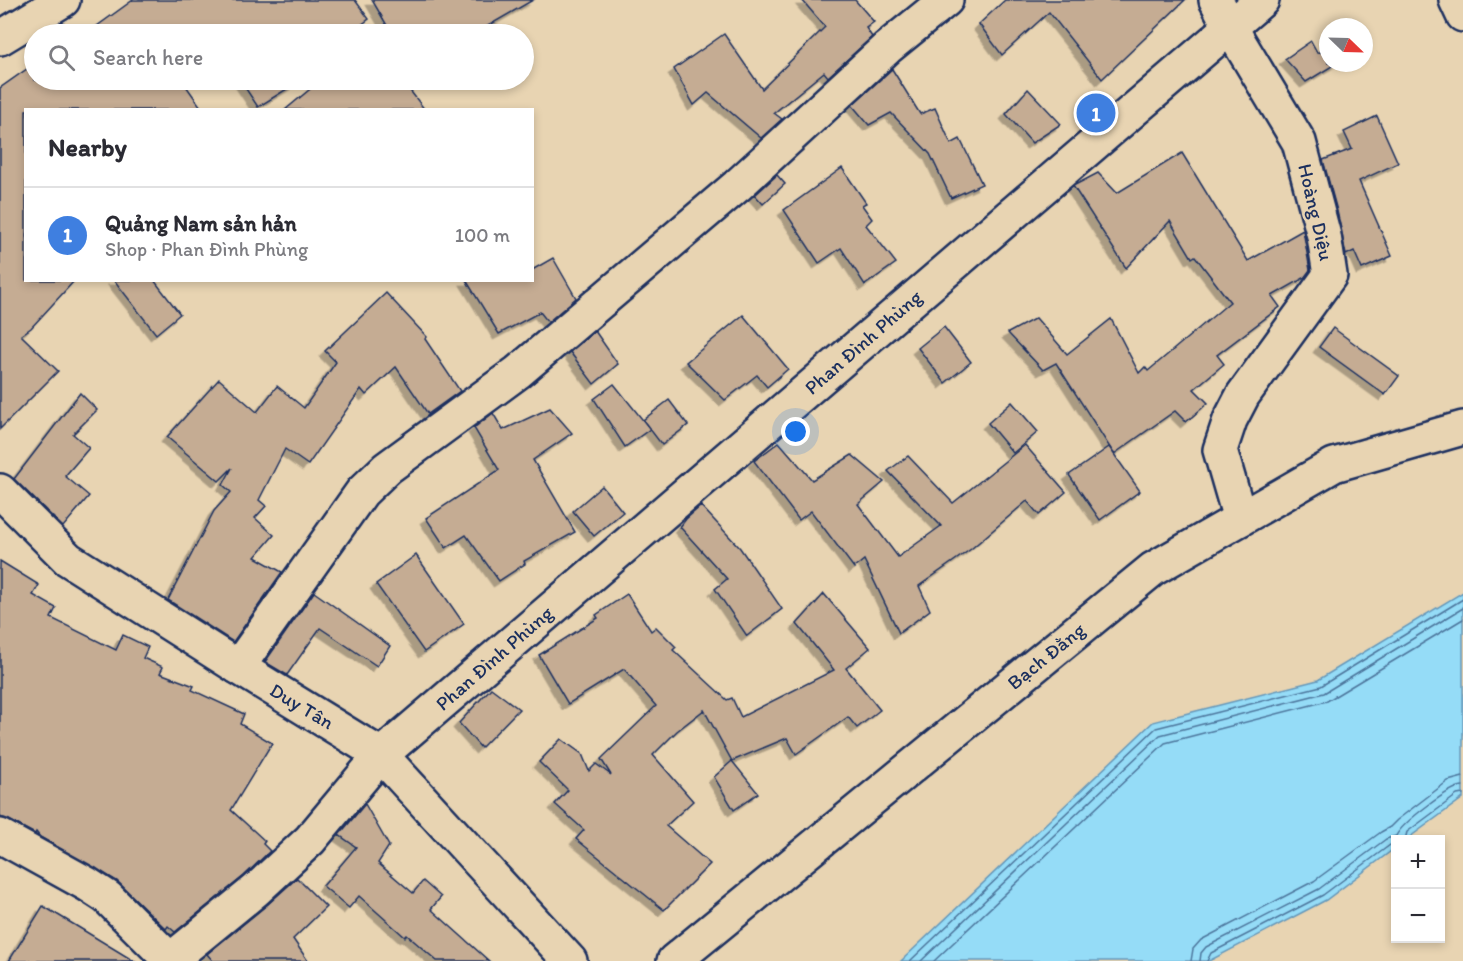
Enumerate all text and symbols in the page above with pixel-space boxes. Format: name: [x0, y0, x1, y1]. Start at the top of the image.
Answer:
north arrow: [1319, 18, 1373, 72]
search box: [24, 24, 534, 90]
icon: search: [45, 41, 78, 74]
text: Search here: [93, 44, 203, 71]
pin: 1: [1076, 90, 1116, 136]
text: Nearby: [48, 131, 127, 163]
street label: Hoàng Diệu: [1293, 161, 1339, 263]
text: Quảng Nam sản hản: [105, 210, 297, 237]
text: 1: [63, 223, 72, 247]
text: 100 m: [455, 223, 510, 247]
text: Shop · Phan Đình Phùng: [105, 237, 308, 261]
street label: Phan Đình Phùng: [800, 284, 927, 399]
your location: [781, 417, 810, 446]
street label: Phan Đình Phùng: [431, 600, 558, 715]
street label: Bạch Đằng: [1002, 617, 1090, 695]
street label: Duy Tân: [266, 678, 339, 735]
map controls: [1391, 835, 1445, 943]
button: +: [1391, 835, 1445, 889]
button: −: [1391, 889, 1445, 943]

